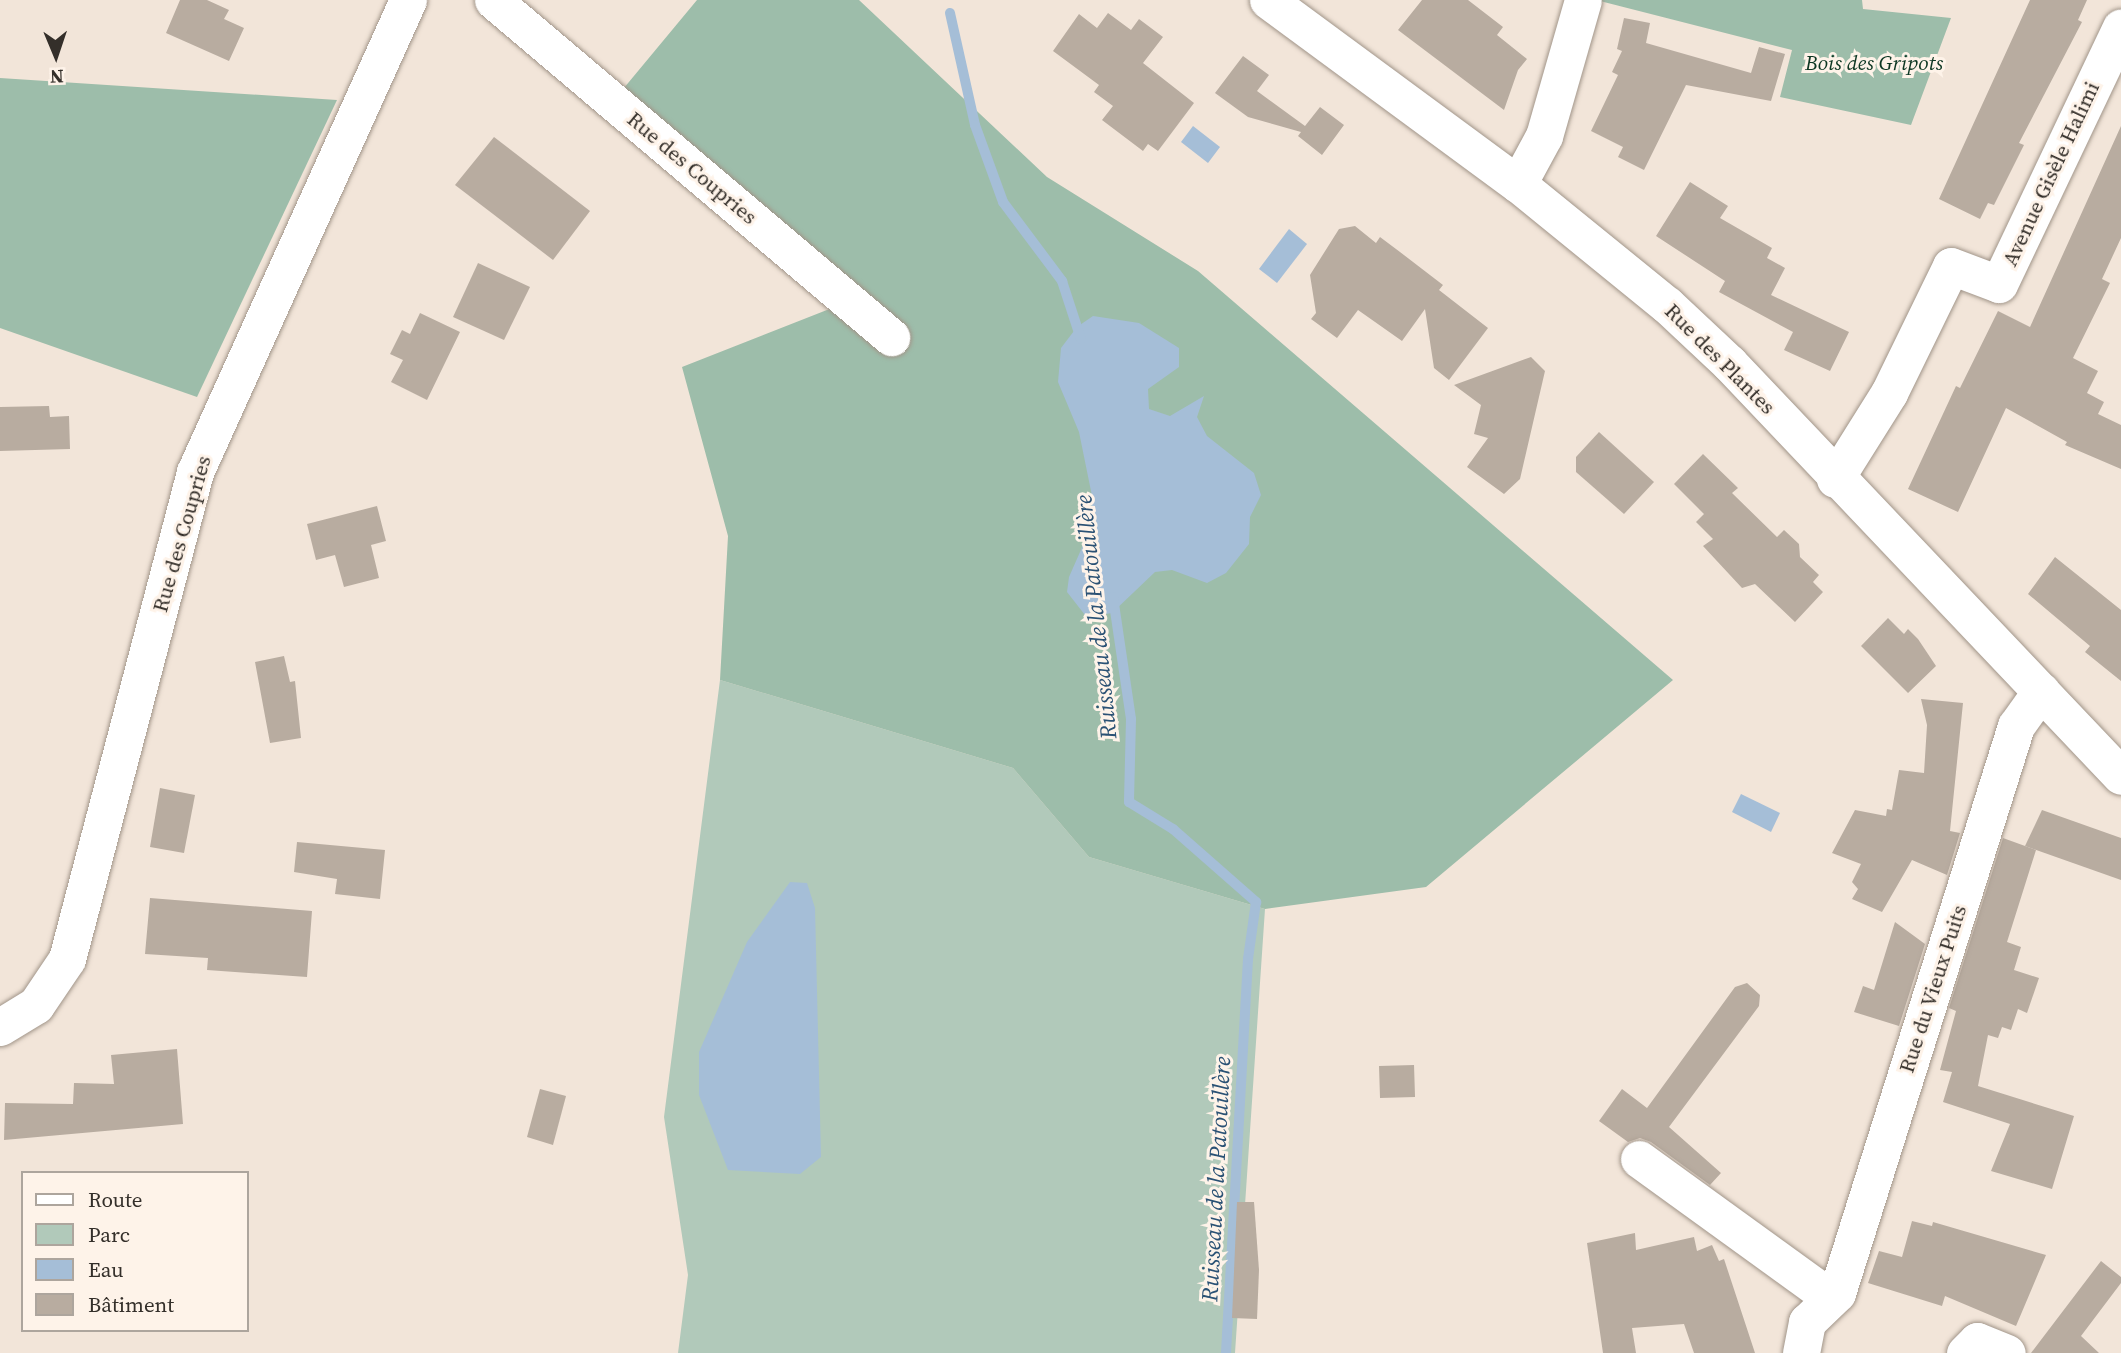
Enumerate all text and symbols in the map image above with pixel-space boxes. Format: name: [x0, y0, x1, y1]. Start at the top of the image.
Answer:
north arrow: [21, 21, 91, 91]
park label: Bois des Gripots: [1805, 50, 1943, 76]
text: N: [49, 64, 64, 90]
street label: Avenue Gisèle Halimi: [1997, 78, 2105, 270]
street label: Rue des Coupries: [622, 106, 762, 230]
street label: Rue des Plantes: [1659, 298, 1781, 420]
street label: Rue des Coupries: [148, 453, 216, 615]
water label: Ruisseau de la Patouillère: [1069, 494, 1123, 740]
street label: Rue du Vieux Puits: [1894, 902, 1972, 1076]
water label: Ruisseau de la Patouillère: [1196, 1056, 1236, 1302]
legend: [21, 1171, 248, 1332]
text: Route: [88, 1185, 143, 1214]
text: Parc: [88, 1220, 130, 1249]
text: Eau: [88, 1255, 124, 1284]
text: Bâtiment: [88, 1290, 174, 1319]

